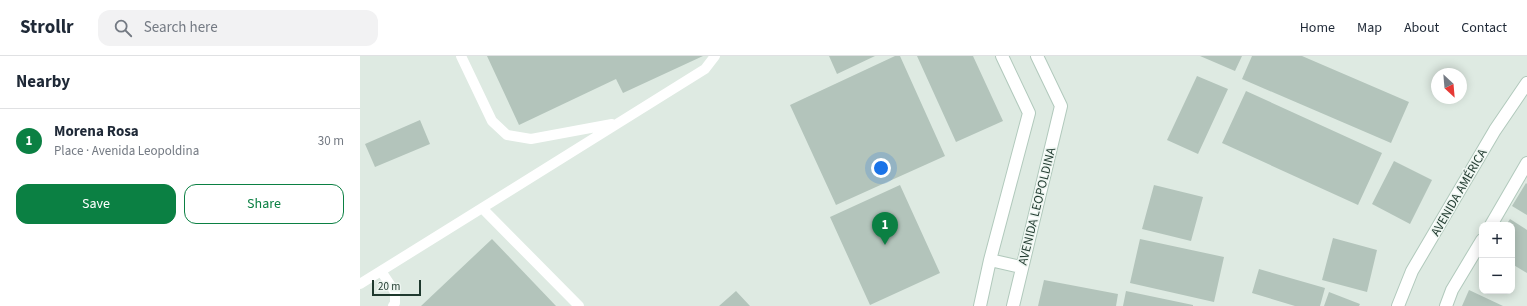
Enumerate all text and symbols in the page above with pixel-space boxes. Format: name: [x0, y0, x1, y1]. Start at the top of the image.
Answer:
search box: [98, 10, 378, 46]
text: Strollr: [20, 14, 74, 41]
icon: search: [112, 17, 134, 39]
text: Search here: [144, 17, 218, 38]
text: Home: [1300, 18, 1335, 38]
text: Map: [1357, 18, 1382, 38]
text: About: [1404, 18, 1439, 38]
text: Contact: [1461, 18, 1507, 38]
north arrow: [1431, 68, 1467, 104]
text: Nearby: [16, 70, 70, 94]
text: Morena Rosa: [54, 121, 139, 142]
text: 1: [26, 132, 32, 150]
text: 30 m: [318, 132, 344, 150]
text: Place · Avenida Leopoldina: [54, 142, 199, 160]
street label: AVENIDA LEOPOLDINA: [1014, 145, 1061, 267]
street label: AVENIDA AMÉRICA: [1426, 145, 1492, 240]
your location: [871, 158, 891, 178]
button: Save: [16, 184, 176, 224]
button: Share: [184, 184, 344, 224]
pin: 1: [872, 212, 898, 245]
map controls: [1479, 222, 1515, 294]
button: +: [1479, 222, 1515, 258]
button: −: [1479, 258, 1515, 294]
scale bar: [372, 278, 421, 297]
text: 20 m: [378, 279, 400, 294]

